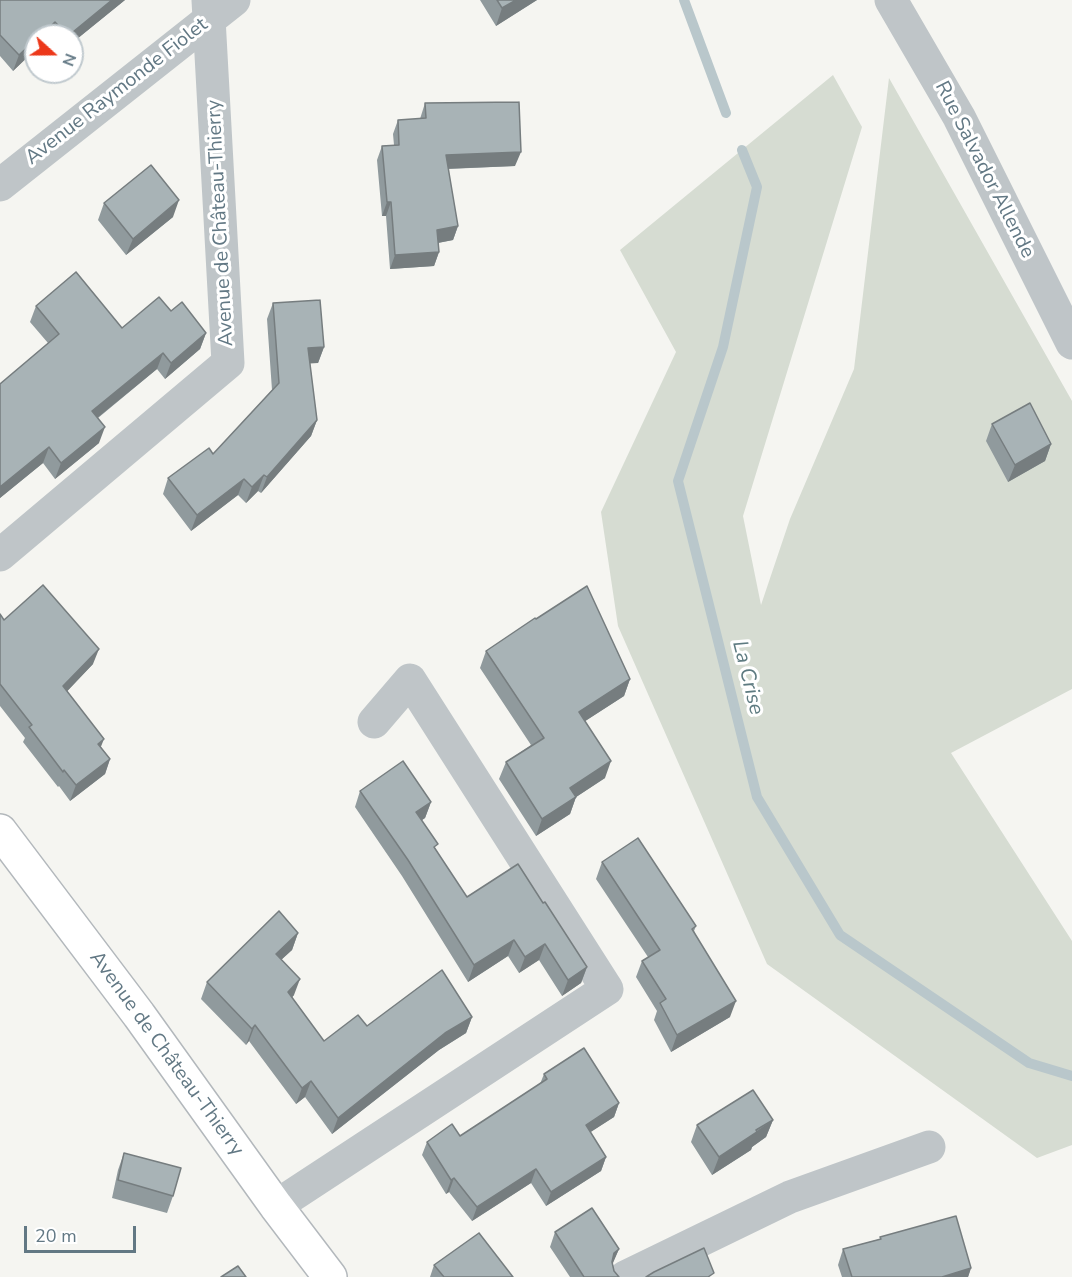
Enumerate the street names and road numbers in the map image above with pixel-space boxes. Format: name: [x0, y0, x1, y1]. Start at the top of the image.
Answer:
street label: Avenue Raymonde Fiolet: [21, 13, 213, 171]
street label: Rue Salvador Allende: [929, 78, 1039, 262]
street label: Avenue de Château-Thierry: [203, 99, 239, 347]
street label: Avenue de Château-Thierry: [84, 947, 248, 1161]

